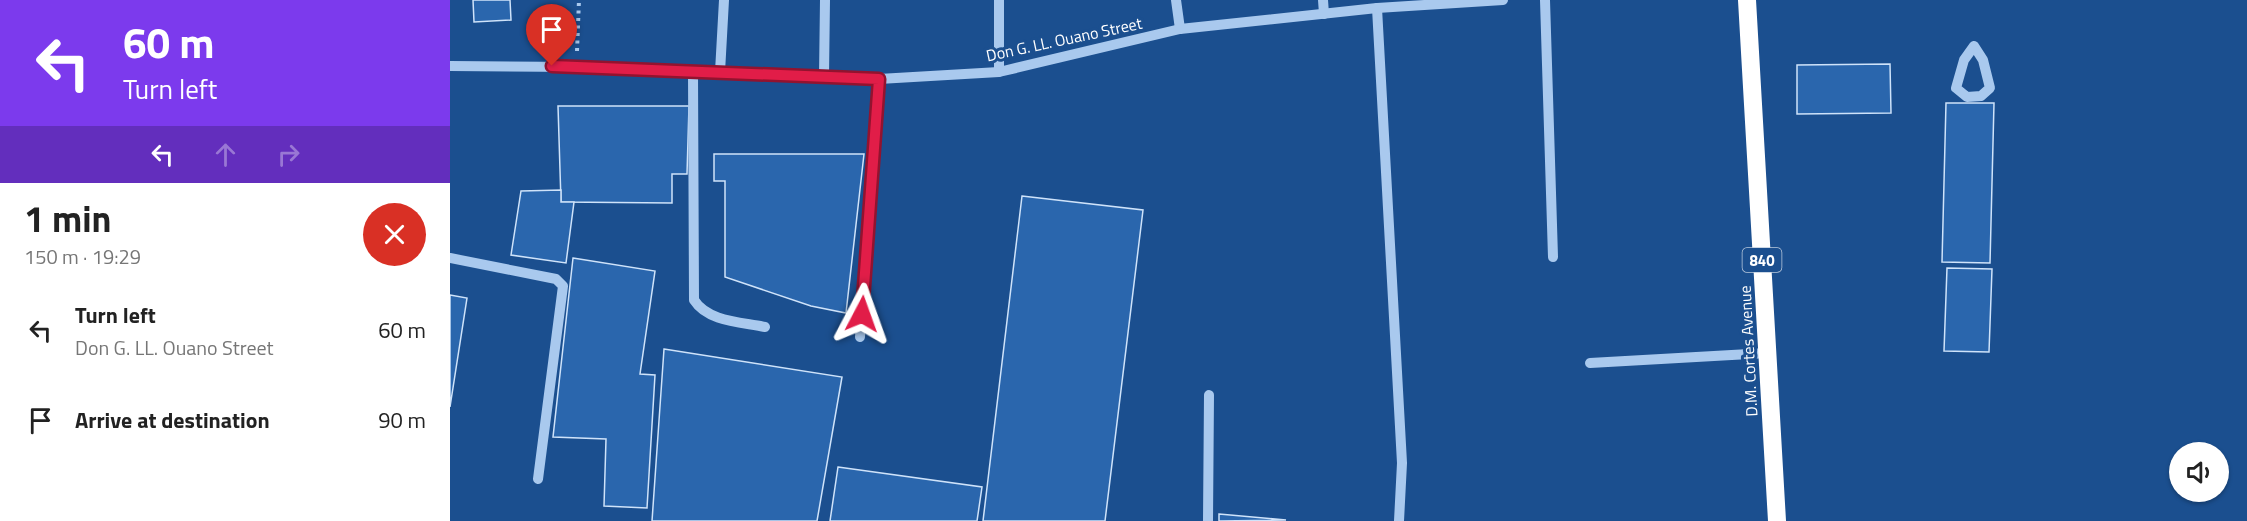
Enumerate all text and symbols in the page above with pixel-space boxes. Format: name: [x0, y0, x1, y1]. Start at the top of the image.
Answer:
pin: [526, 4, 577, 66]
text: 60 m: [123, 10, 215, 74]
street label: Don G. LL. Ouano Street: [984, 11, 1145, 67]
icon: arrive: [535, 13, 568, 46]
icon: left: [24, 24, 102, 102]
text: Turn left: [123, 68, 217, 109]
icon: left: [146, 138, 179, 171]
icon: ahead: [209, 138, 242, 171]
icon: right: [272, 138, 305, 171]
text: 1 min: [24, 191, 111, 246]
button: close: [363, 203, 426, 266]
text: 150 m · 19:29: [24, 241, 141, 272]
road number: 840: [1742, 248, 1782, 272]
position arrow: [830, 282, 894, 346]
street label: D.M. Cortes Avenue: [1733, 285, 1763, 417]
text: Turn left: [75, 298, 156, 332]
text: 60 m: [378, 313, 426, 347]
icon: left: [24, 314, 57, 347]
text: Don G. LL. Ouano Street: [75, 332, 274, 363]
text: Arrive at destination: [75, 403, 270, 437]
text: 90 m: [378, 403, 426, 437]
icon: arrive: [24, 404, 57, 437]
map controls: [2169, 442, 2229, 502]
button: sound: [2169, 442, 2229, 502]

